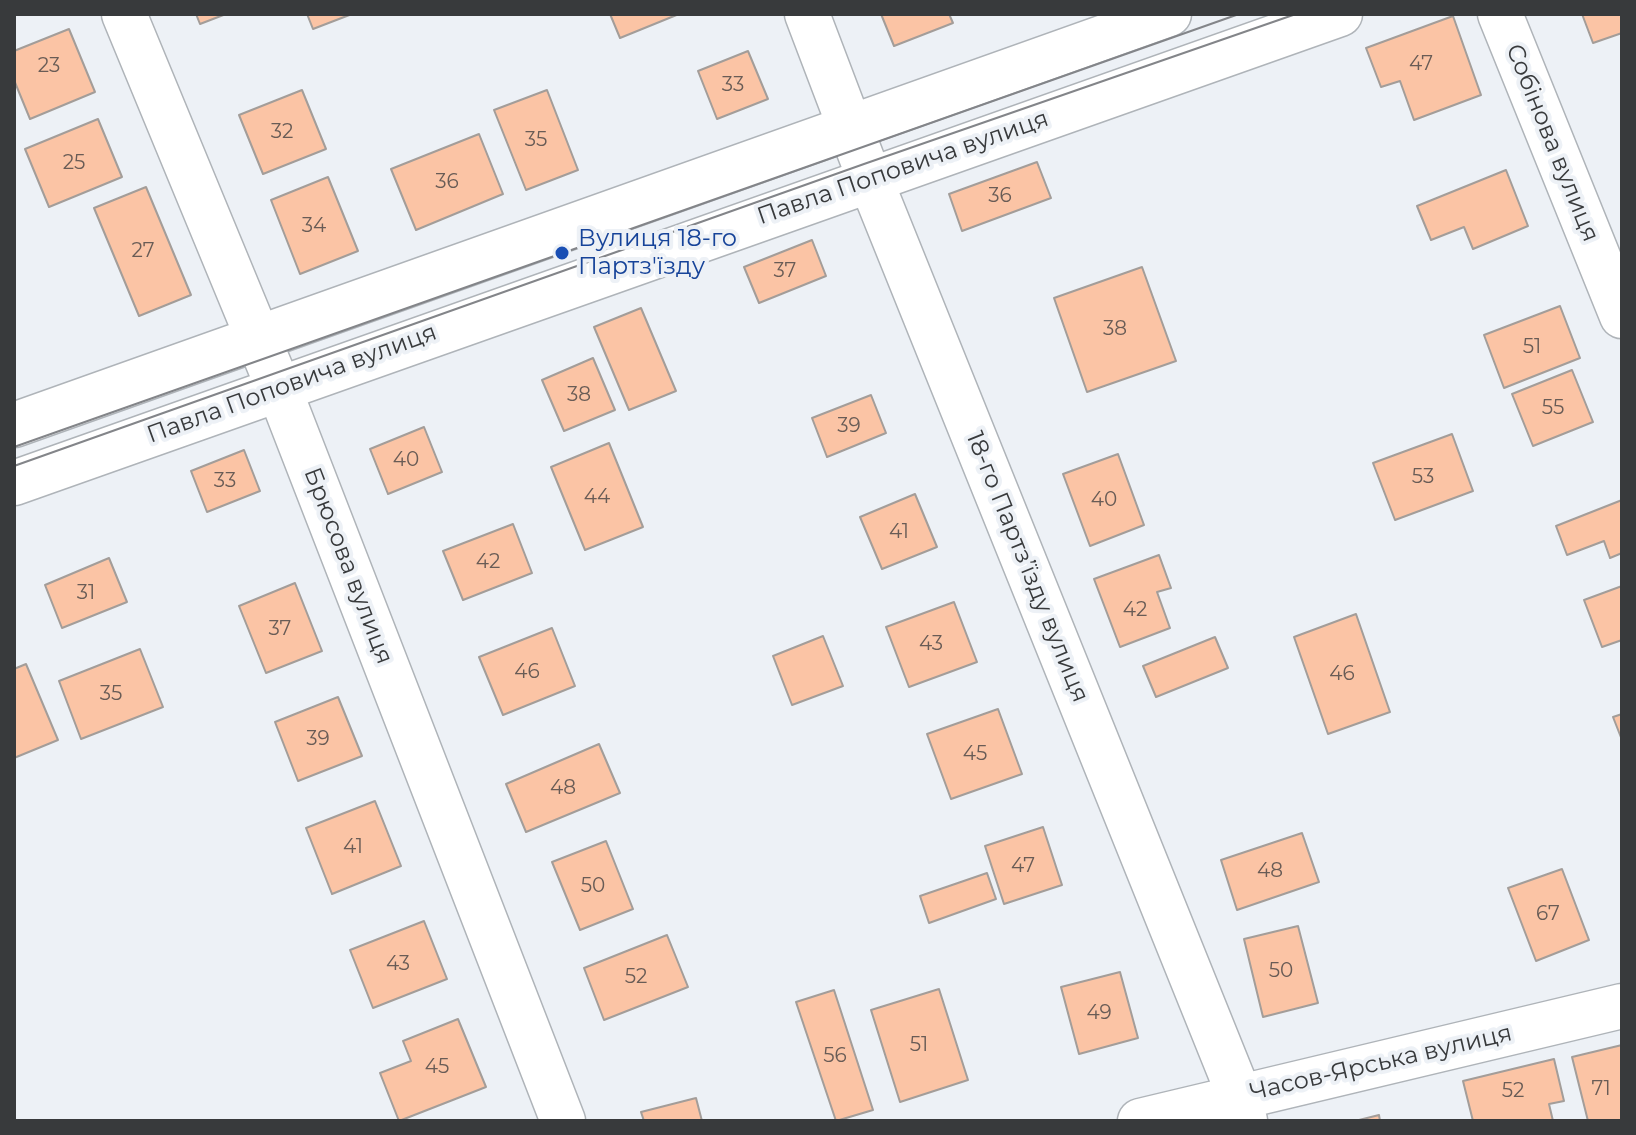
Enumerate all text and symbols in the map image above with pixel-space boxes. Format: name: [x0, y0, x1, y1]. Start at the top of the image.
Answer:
street label: Собінова вулиця: [1499, 40, 1605, 246]
house number: 47: [1409, 52, 1433, 76]
house number: 23: [38, 54, 60, 78]
house number: 33: [722, 73, 744, 97]
street label: Павла Поповича вулиця: [754, 105, 1052, 231]
house number: 32: [271, 120, 293, 144]
house number: 35: [525, 128, 547, 152]
house number: 25: [63, 151, 85, 175]
house number: 36: [435, 170, 459, 194]
house number: 36: [988, 184, 1012, 208]
house number: 34: [302, 214, 326, 238]
place label: Вулиця 18-го Партз'їзду: [578, 225, 737, 281]
house number: 27: [131, 239, 155, 263]
marker: Вулиця 18-го Партз'їзду: [553, 244, 571, 262]
house number: 37: [774, 259, 796, 283]
house number: 38: [1103, 317, 1127, 341]
street label: Павла Поповича вулиця: [143, 318, 441, 450]
house number: 51: [1523, 335, 1541, 359]
house number: 38: [567, 383, 591, 407]
house number: 55: [1542, 396, 1564, 420]
house number: 39: [837, 414, 861, 438]
street label: 18-го Партз’їзду вулиця: [959, 428, 1095, 706]
house number: 40: [393, 448, 419, 472]
street label: Брюсова вулиця: [297, 464, 399, 668]
house number: 53: [1412, 465, 1434, 489]
house number: 33: [214, 469, 236, 493]
house number: 44: [584, 485, 610, 509]
house number: 40: [1091, 488, 1117, 512]
house number: 41: [889, 520, 909, 544]
house number: 42: [476, 550, 500, 574]
house number: 31: [77, 581, 95, 605]
house number: 42: [1123, 598, 1147, 622]
house number: 37: [269, 617, 291, 641]
house number: 43: [919, 632, 943, 656]
house number: 46: [514, 660, 540, 684]
house number: 46: [1329, 662, 1355, 686]
house number: 35: [100, 682, 122, 706]
house number: 39: [306, 727, 330, 751]
house number: 45: [963, 742, 987, 766]
house number: 48: [550, 776, 576, 800]
house number: 41: [343, 835, 363, 859]
house number: 47: [1011, 854, 1035, 878]
house number: 48: [1257, 859, 1283, 883]
house number: 50: [581, 874, 605, 898]
house number: 67: [1536, 902, 1560, 926]
house number: 43: [386, 952, 410, 976]
house number: 50: [1269, 959, 1293, 983]
house number: 52: [625, 965, 647, 989]
house number: 49: [1086, 1001, 1112, 1025]
street label: Часов-Ярська вулиця: [1247, 1019, 1515, 1107]
house number: 51: [910, 1033, 928, 1057]
house number: 56: [823, 1044, 847, 1068]
house number: 45: [425, 1055, 449, 1079]
house number: 71: [1591, 1077, 1611, 1101]
house number: 52: [1502, 1079, 1524, 1103]

